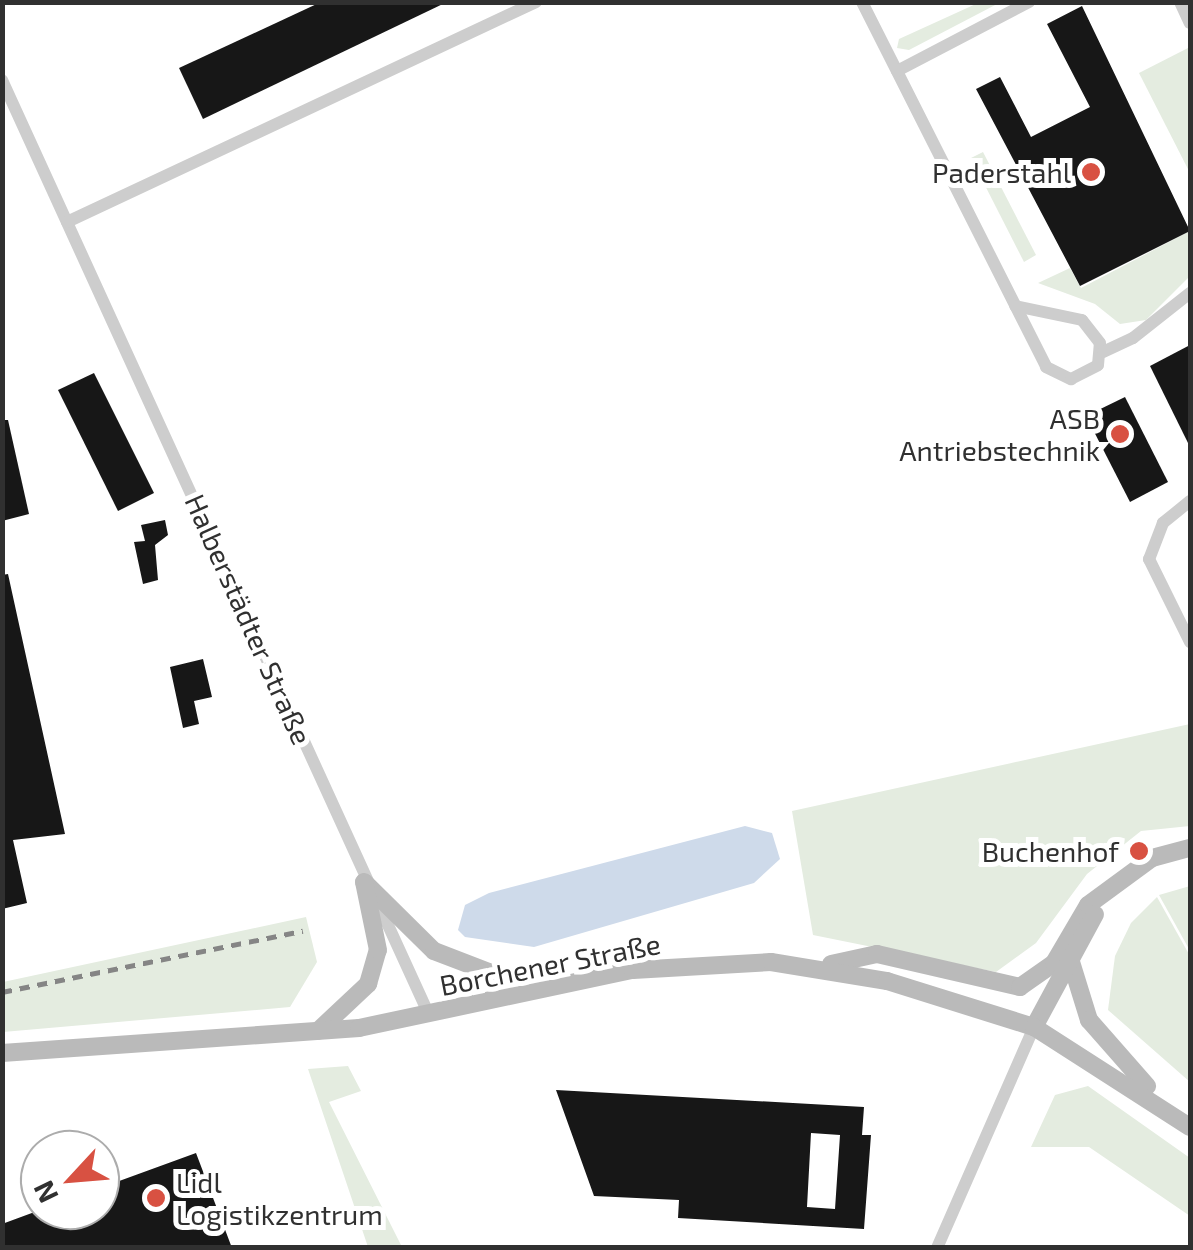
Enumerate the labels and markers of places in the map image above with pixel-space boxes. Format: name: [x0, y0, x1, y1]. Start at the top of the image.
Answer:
place label: Paderstahl: [932, 155, 1071, 189]
marker: Paderstahl: [1080, 161, 1102, 183]
place label: ASB Antriebstechnik: [899, 401, 1100, 467]
marker: ASB Antriebstechnik: [1109, 423, 1131, 445]
place label: Buchenhof: [982, 834, 1119, 868]
marker: Buchenhof: [1128, 840, 1150, 862]
place label: Lidl Logistikzentrum: [176, 1165, 383, 1231]
marker: Lidl Logistikzentrum: [145, 1187, 167, 1209]

